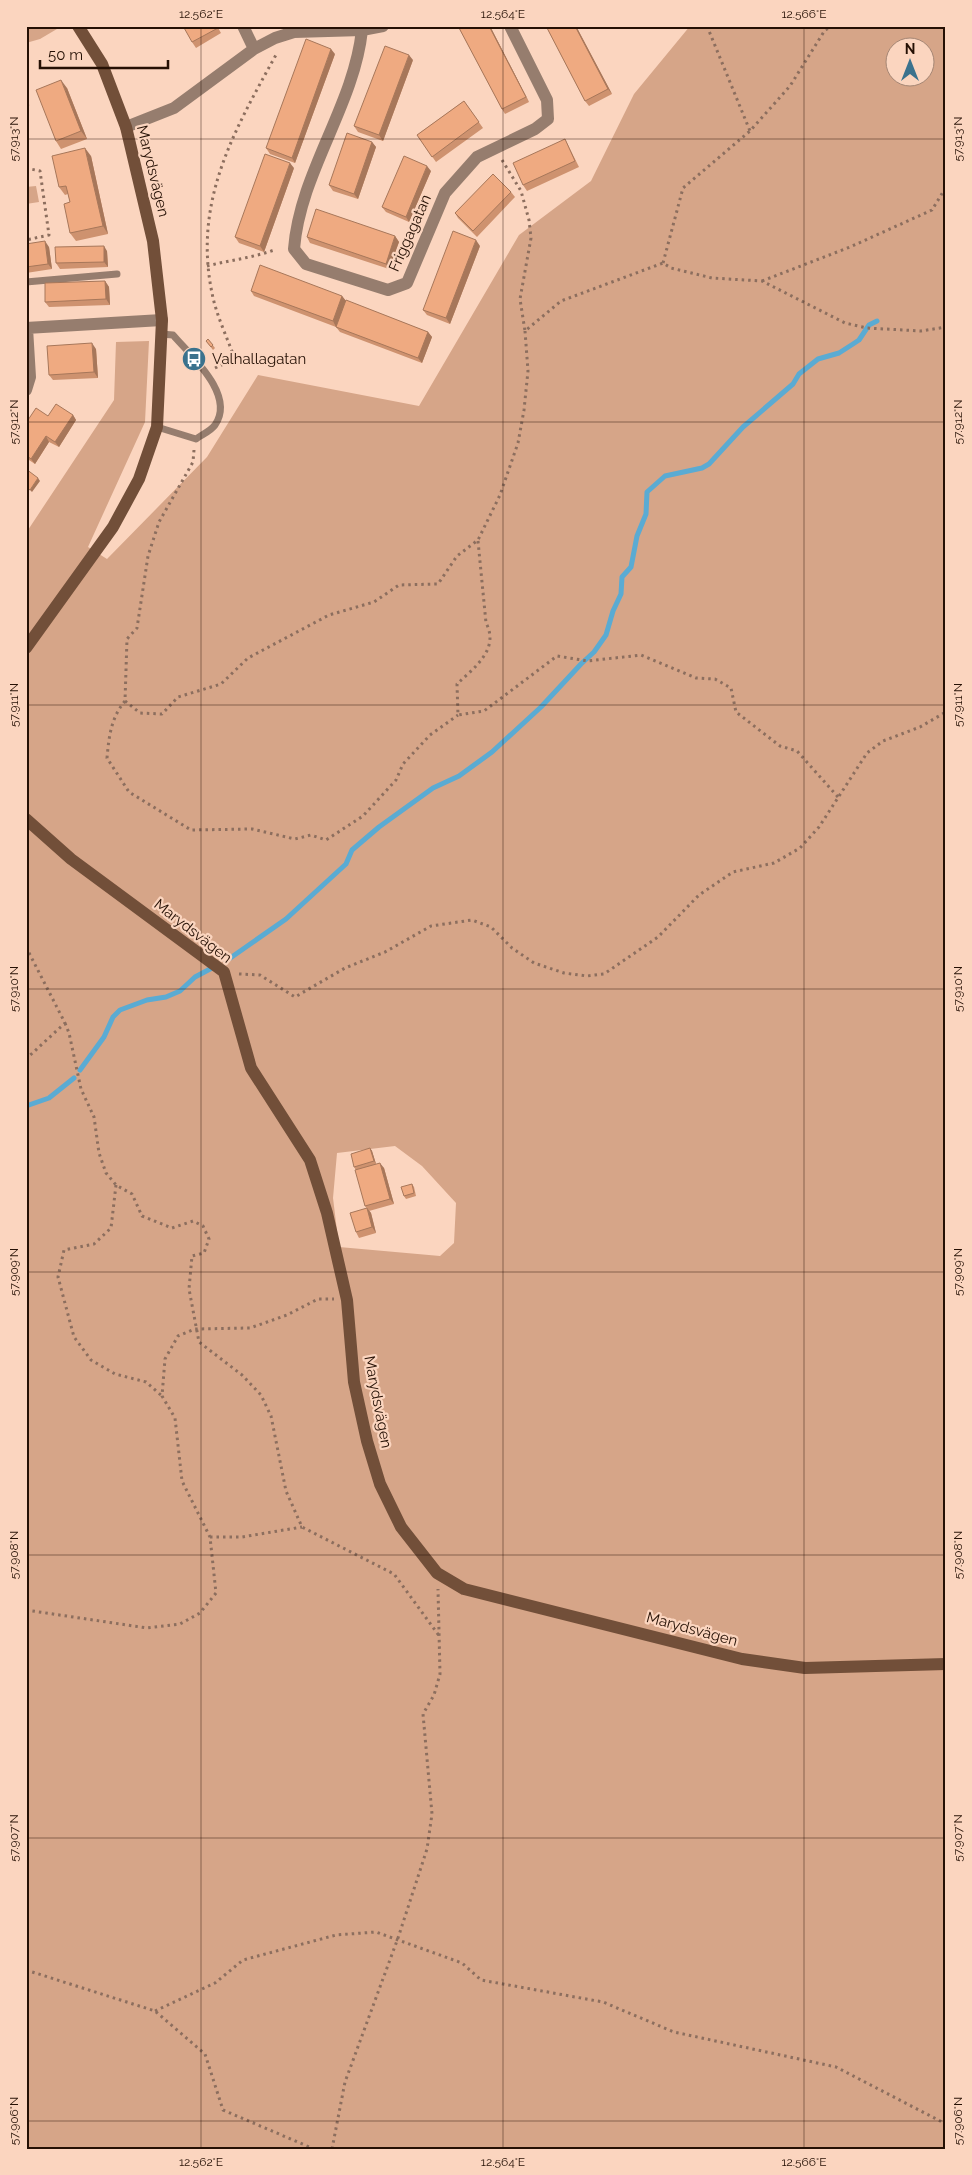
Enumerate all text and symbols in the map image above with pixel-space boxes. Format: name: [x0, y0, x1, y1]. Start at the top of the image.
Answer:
text: 12.562°E: [179, 7, 223, 21]
text: 12.564°E: [481, 7, 525, 21]
text: 12.566°E: [781, 7, 827, 21]
scale bar: [40, 38, 168, 70]
north arrow: [884, 38, 934, 88]
text: N: [905, 41, 915, 57]
text: 50 m: [48, 46, 83, 64]
text: 57.913°N: [7, 116, 21, 162]
text: 57.913°N: [951, 116, 965, 162]
street label: Marydsvägen: [133, 123, 173, 219]
street label: Friggagatan: [385, 191, 435, 275]
bus stop icon: Valhallagatan: [181, 346, 207, 372]
place label: Valhallagatan: [212, 350, 306, 368]
text: 57.912°N: [7, 399, 21, 445]
text: 57.912°N: [951, 399, 965, 445]
text: 57.911°N: [7, 683, 21, 727]
text: 57.911°N: [951, 683, 965, 727]
street label: Marydsvägen: [151, 895, 235, 967]
text: 57.910°N: [7, 966, 21, 1012]
text: 57.910°N: [951, 966, 965, 1012]
text: 57.909°N: [7, 1248, 21, 1296]
text: 57.909°N: [951, 1248, 965, 1296]
street label: Marydsvägen: [360, 1354, 396, 1450]
text: 57.908°N: [7, 1531, 21, 1579]
text: 57.908°N: [951, 1531, 965, 1579]
street label: Marydsvägen: [644, 1608, 740, 1650]
text: 57.907°N: [7, 1814, 21, 1862]
text: 57.907°N: [951, 1814, 965, 1862]
text: 57.906°N: [7, 2097, 21, 2145]
text: 57.906°N: [951, 2097, 965, 2145]
text: 12.562°E: [179, 2155, 223, 2169]
text: 12.564°E: [481, 2155, 525, 2169]
text: 12.566°E: [781, 2155, 827, 2169]

